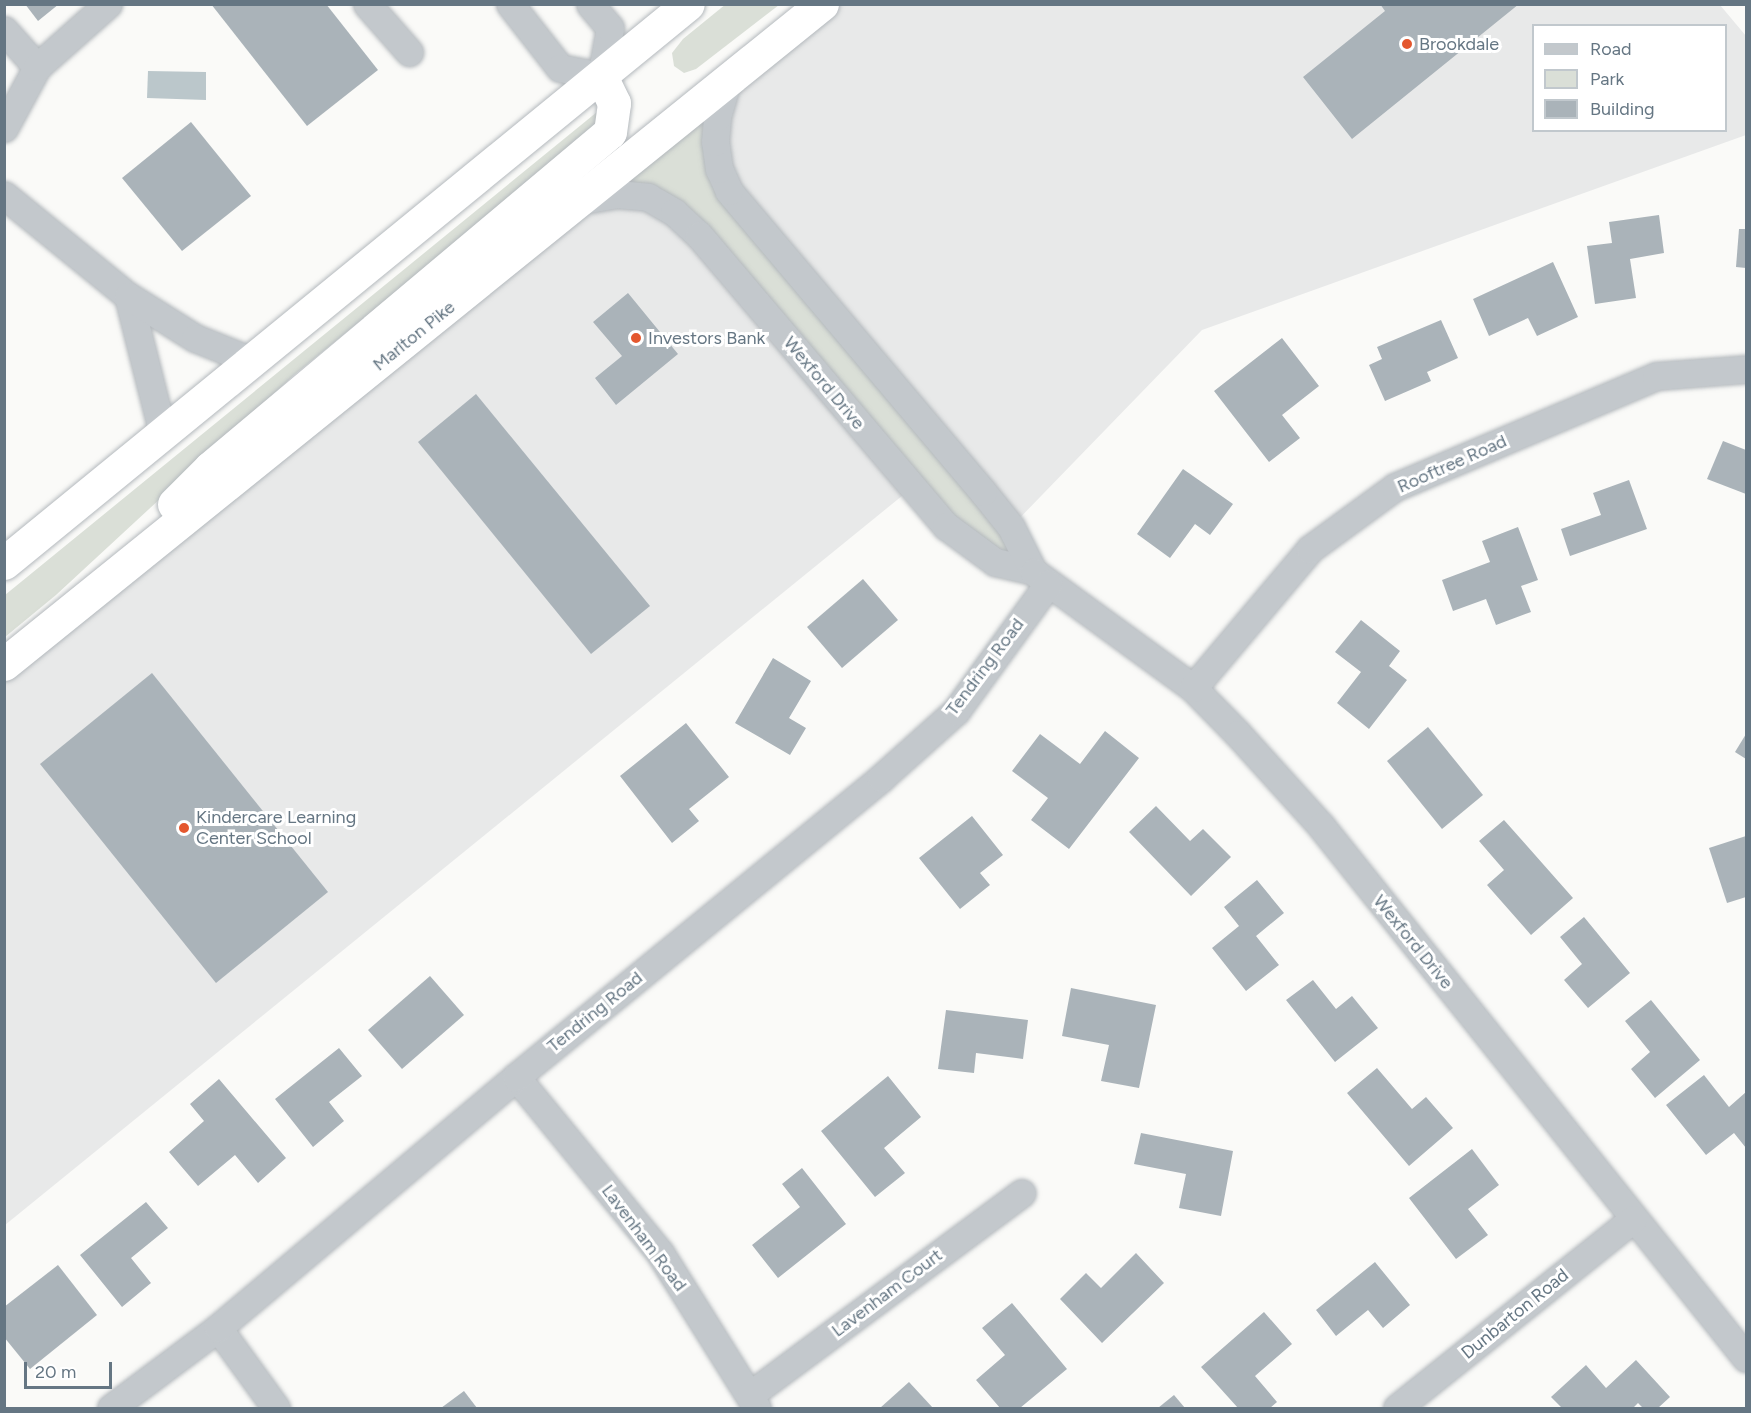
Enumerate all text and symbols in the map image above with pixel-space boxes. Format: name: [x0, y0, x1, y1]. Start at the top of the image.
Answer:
legend: [1532, 24, 1727, 132]
place label: Brookdale: [1419, 33, 1499, 55]
marker: Brookdale: [1400, 37, 1414, 51]
text: Road: [1590, 38, 1631, 60]
text: Park: [1590, 68, 1624, 90]
text: Building: [1590, 98, 1655, 120]
street label: Marlton Pike: [369, 296, 459, 376]
place label: Investors Bank: [648, 327, 765, 349]
marker: Investors Bank: [629, 331, 643, 345]
street label: Wexford Drive: [779, 332, 869, 434]
street label: Rooftree Road: [1394, 430, 1510, 498]
street label: Tendring Road: [941, 614, 1029, 720]
place label: Kindercare Learning Center School: [196, 807, 356, 850]
marker: Kindercare Learning Center School: [177, 821, 191, 835]
street label: Wexford Drive: [1369, 891, 1457, 993]
street label: Tendring Road: [543, 967, 647, 1057]
street label: Lavenham Road: [597, 1180, 691, 1296]
street label: Lavenham Court: [827, 1244, 947, 1342]
street label: Dunbarton Road: [1457, 1264, 1573, 1364]
scale bar: [27, 1350, 116, 1388]
text: 20 m: [35, 1361, 76, 1383]

